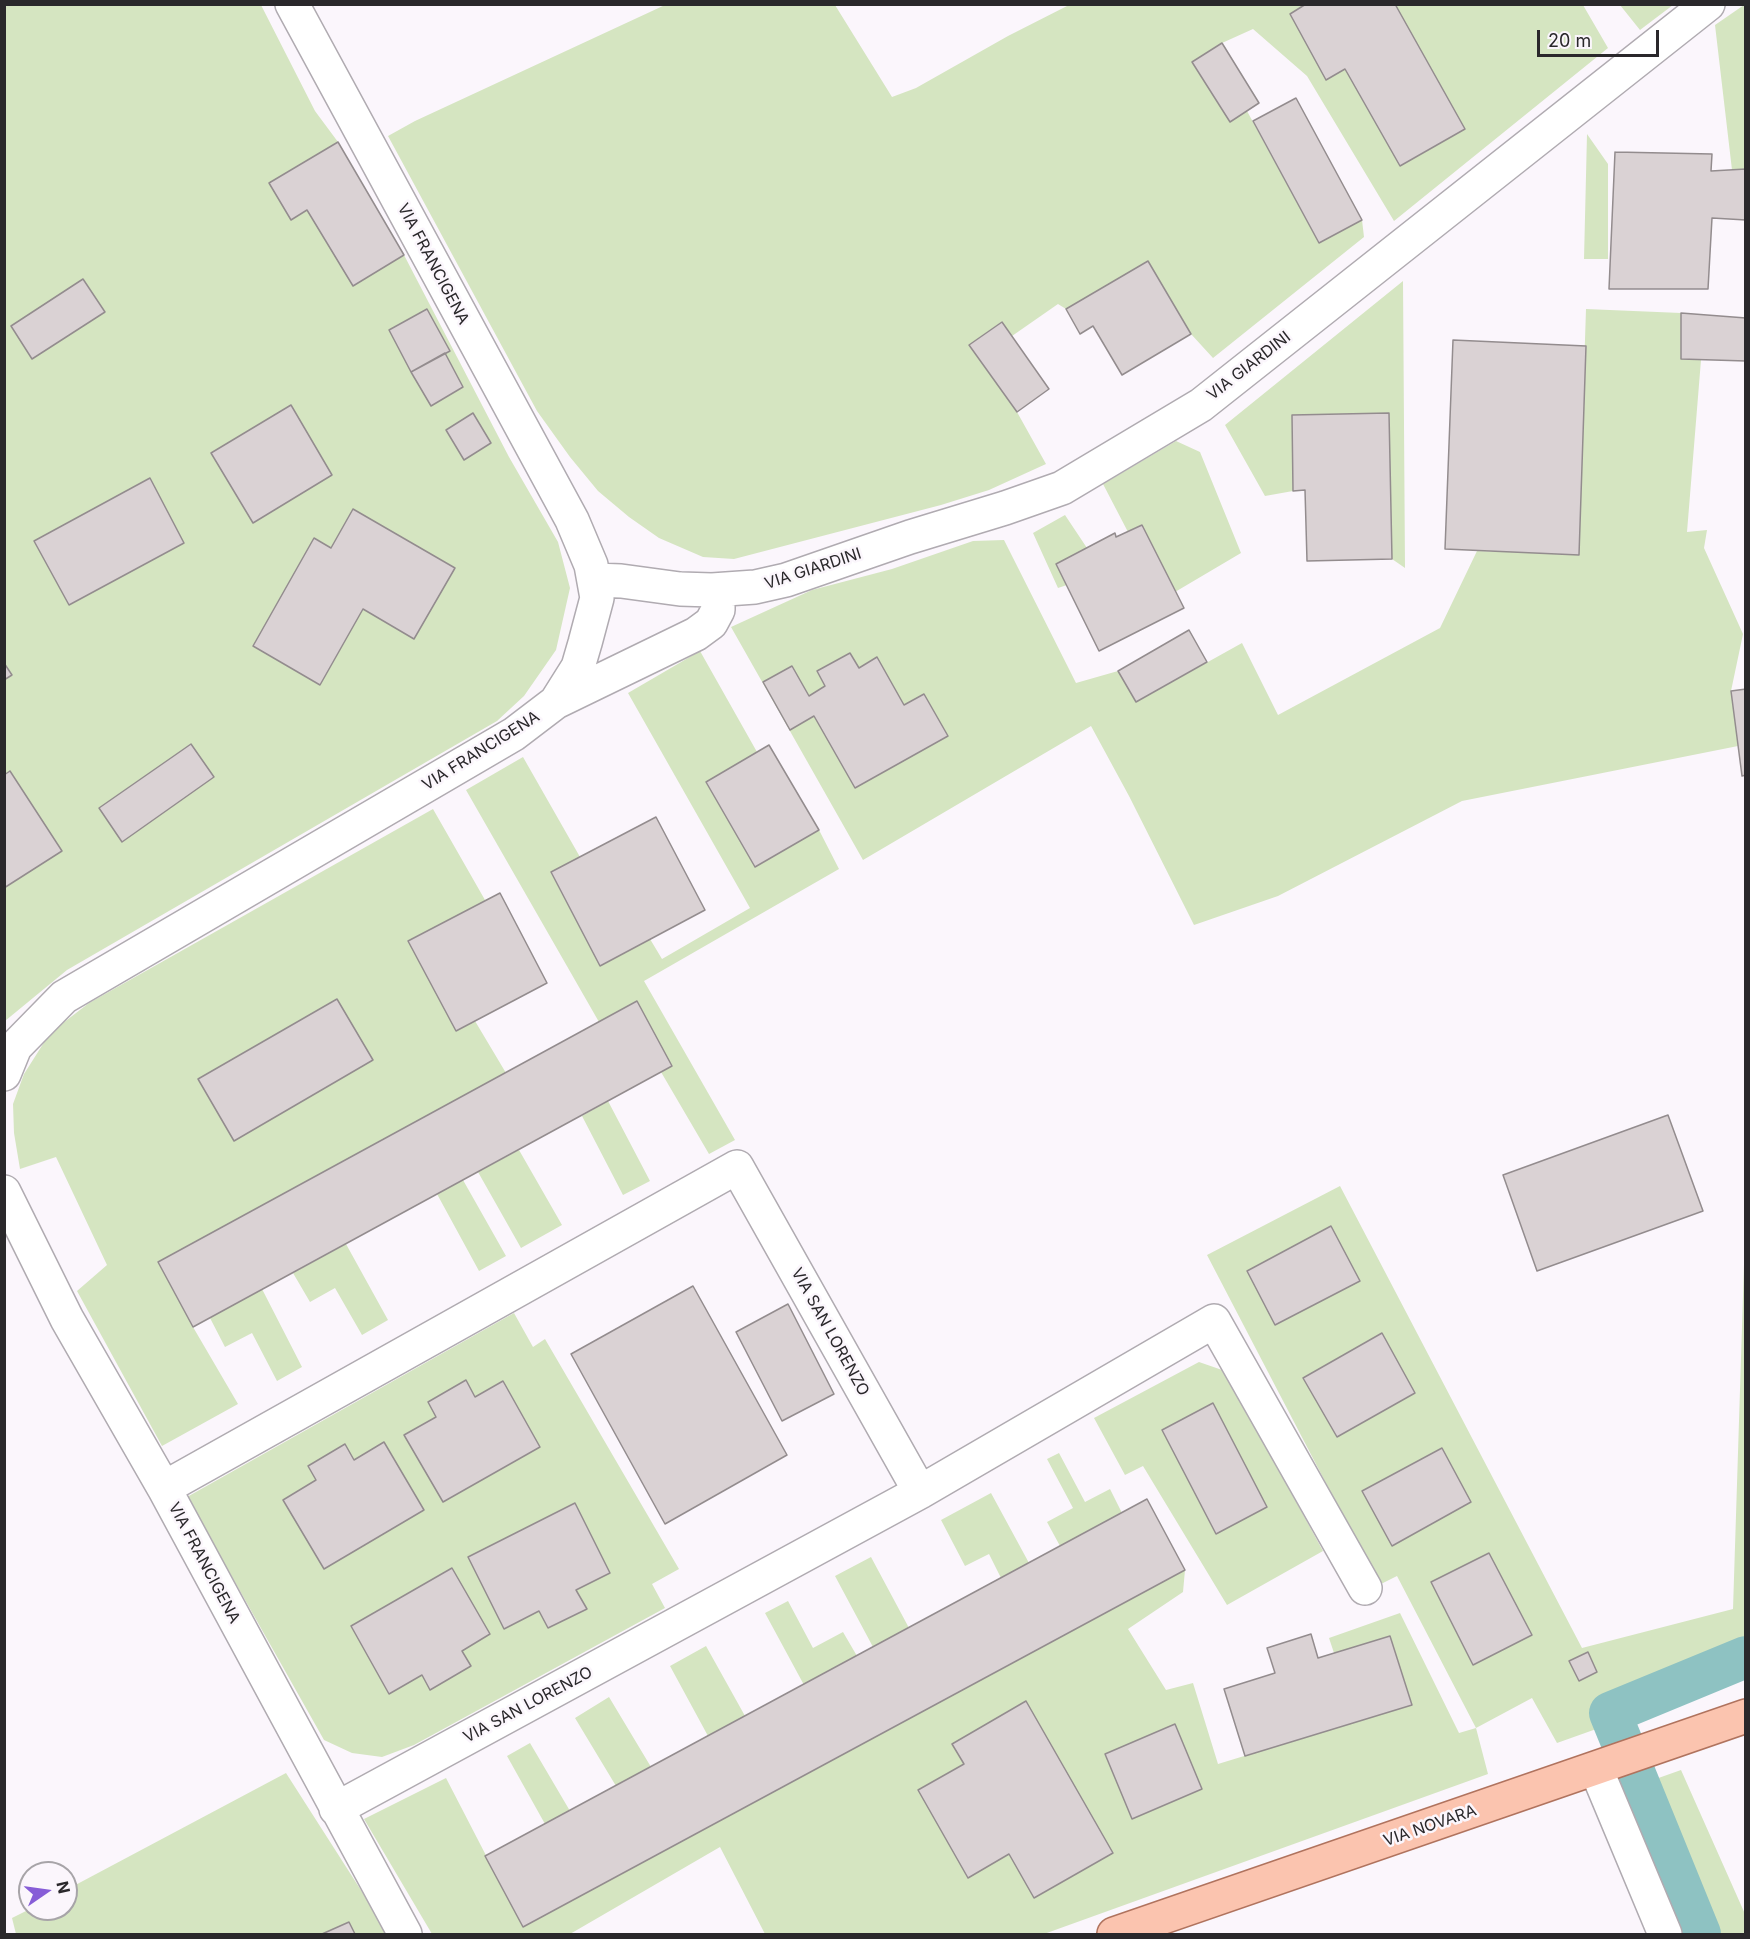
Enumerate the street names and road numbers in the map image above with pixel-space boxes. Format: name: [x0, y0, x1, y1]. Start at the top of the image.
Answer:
street label: VIA FRANCIGENA: [393, 200, 473, 328]
street label: VIA GIARDINI: [1203, 327, 1295, 405]
street label: VIA GIARDINI: [762, 544, 864, 594]
street label: VIA FRANCIGENA: [419, 707, 543, 795]
street label: VIA SAN LORENZO: [787, 1265, 873, 1399]
street label: VIA FRANCIGENA: [164, 1499, 244, 1627]
street label: VIA SAN LORENZO: [460, 1663, 596, 1747]
street label: VIA NOVARA: [1381, 1801, 1479, 1851]

